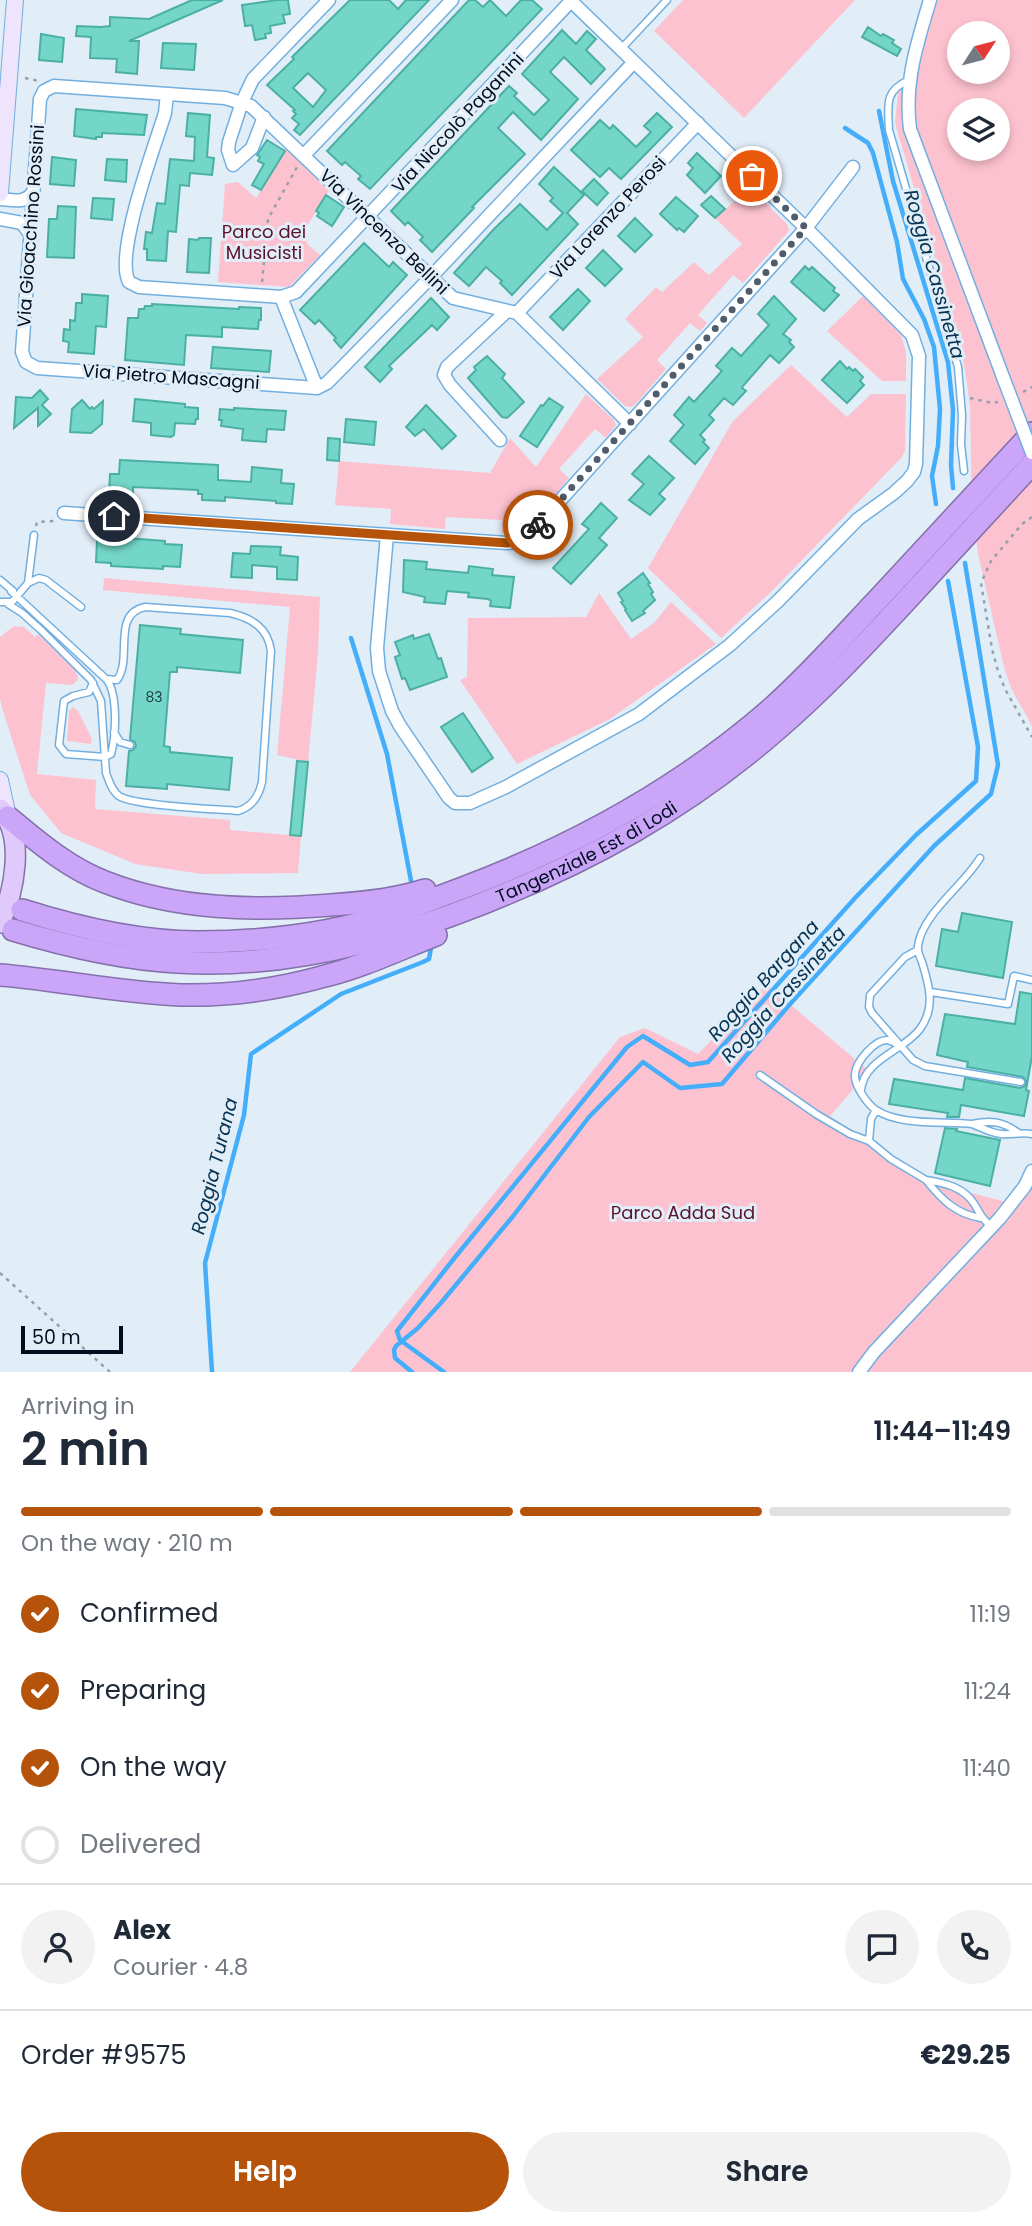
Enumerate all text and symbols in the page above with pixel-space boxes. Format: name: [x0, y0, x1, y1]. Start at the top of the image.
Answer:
north arrow: [947, 21, 1010, 84]
map controls: [947, 21, 1010, 161]
street label: Via Niccolò Paganini: [386, 47, 529, 198]
button: layers: [947, 98, 1010, 161]
street label: Via Gioacchino Rossini: [11, 124, 50, 328]
pin: [722, 146, 782, 206]
street label: Via Lorenzo Perosi: [544, 150, 671, 285]
icon: bag: [733, 157, 771, 195]
street label: Via Vincenzo Bellini: [314, 163, 455, 300]
water label: Roggia Cassinetta: [897, 186, 972, 362]
park label: Parco dei Musicisti: [222, 219, 306, 265]
street label: Via Pietro Mascagni: [82, 358, 260, 395]
pin: [84, 486, 144, 546]
courier: [503, 490, 573, 560]
icon: home: [95, 497, 133, 535]
icon: bike: [519, 506, 557, 544]
house number: 83: [145, 687, 163, 707]
street label: Tangenziale Est di Lodi: [492, 795, 682, 909]
water label: Roggia Bargana: [702, 914, 825, 1047]
water label: Roggia Cassinetta: [715, 920, 852, 1068]
water label: Roggia Turana: [184, 1095, 245, 1237]
park label: Parco Adda Sud: [611, 1200, 755, 1225]
scale bar: [21, 1323, 122, 1355]
text: 50 m: [32, 1324, 81, 1351]
text: Arriving in: [21, 1390, 135, 1422]
text: 11:44–11:49: [874, 1413, 1011, 1449]
text: 2 min: [21, 1417, 150, 1481]
text: On the way · 210 m: [21, 1527, 233, 1559]
icon: check: [21, 1595, 59, 1633]
text: Confirmed: [80, 1595, 218, 1631]
text: 11:19: [970, 1598, 1011, 1630]
icon: check: [21, 1672, 59, 1710]
text: Preparing: [80, 1672, 206, 1708]
text: 11:24: [964, 1675, 1011, 1707]
icon: check: [21, 1749, 59, 1787]
text: On the way: [80, 1749, 227, 1785]
text: 11:40: [962, 1752, 1011, 1784]
text: Delivered: [80, 1826, 201, 1862]
button: person: [21, 1910, 95, 1984]
button: chat: [845, 1910, 919, 1984]
button: phone: [937, 1910, 1011, 1984]
text: Alex: [113, 1912, 171, 1948]
text: Courier · 4.8: [113, 1951, 248, 1983]
text: Order #9575: [21, 2037, 187, 2073]
text: €29.25: [920, 2037, 1011, 2073]
button: Help: [21, 2132, 509, 2212]
button: Share: [523, 2132, 1011, 2212]

